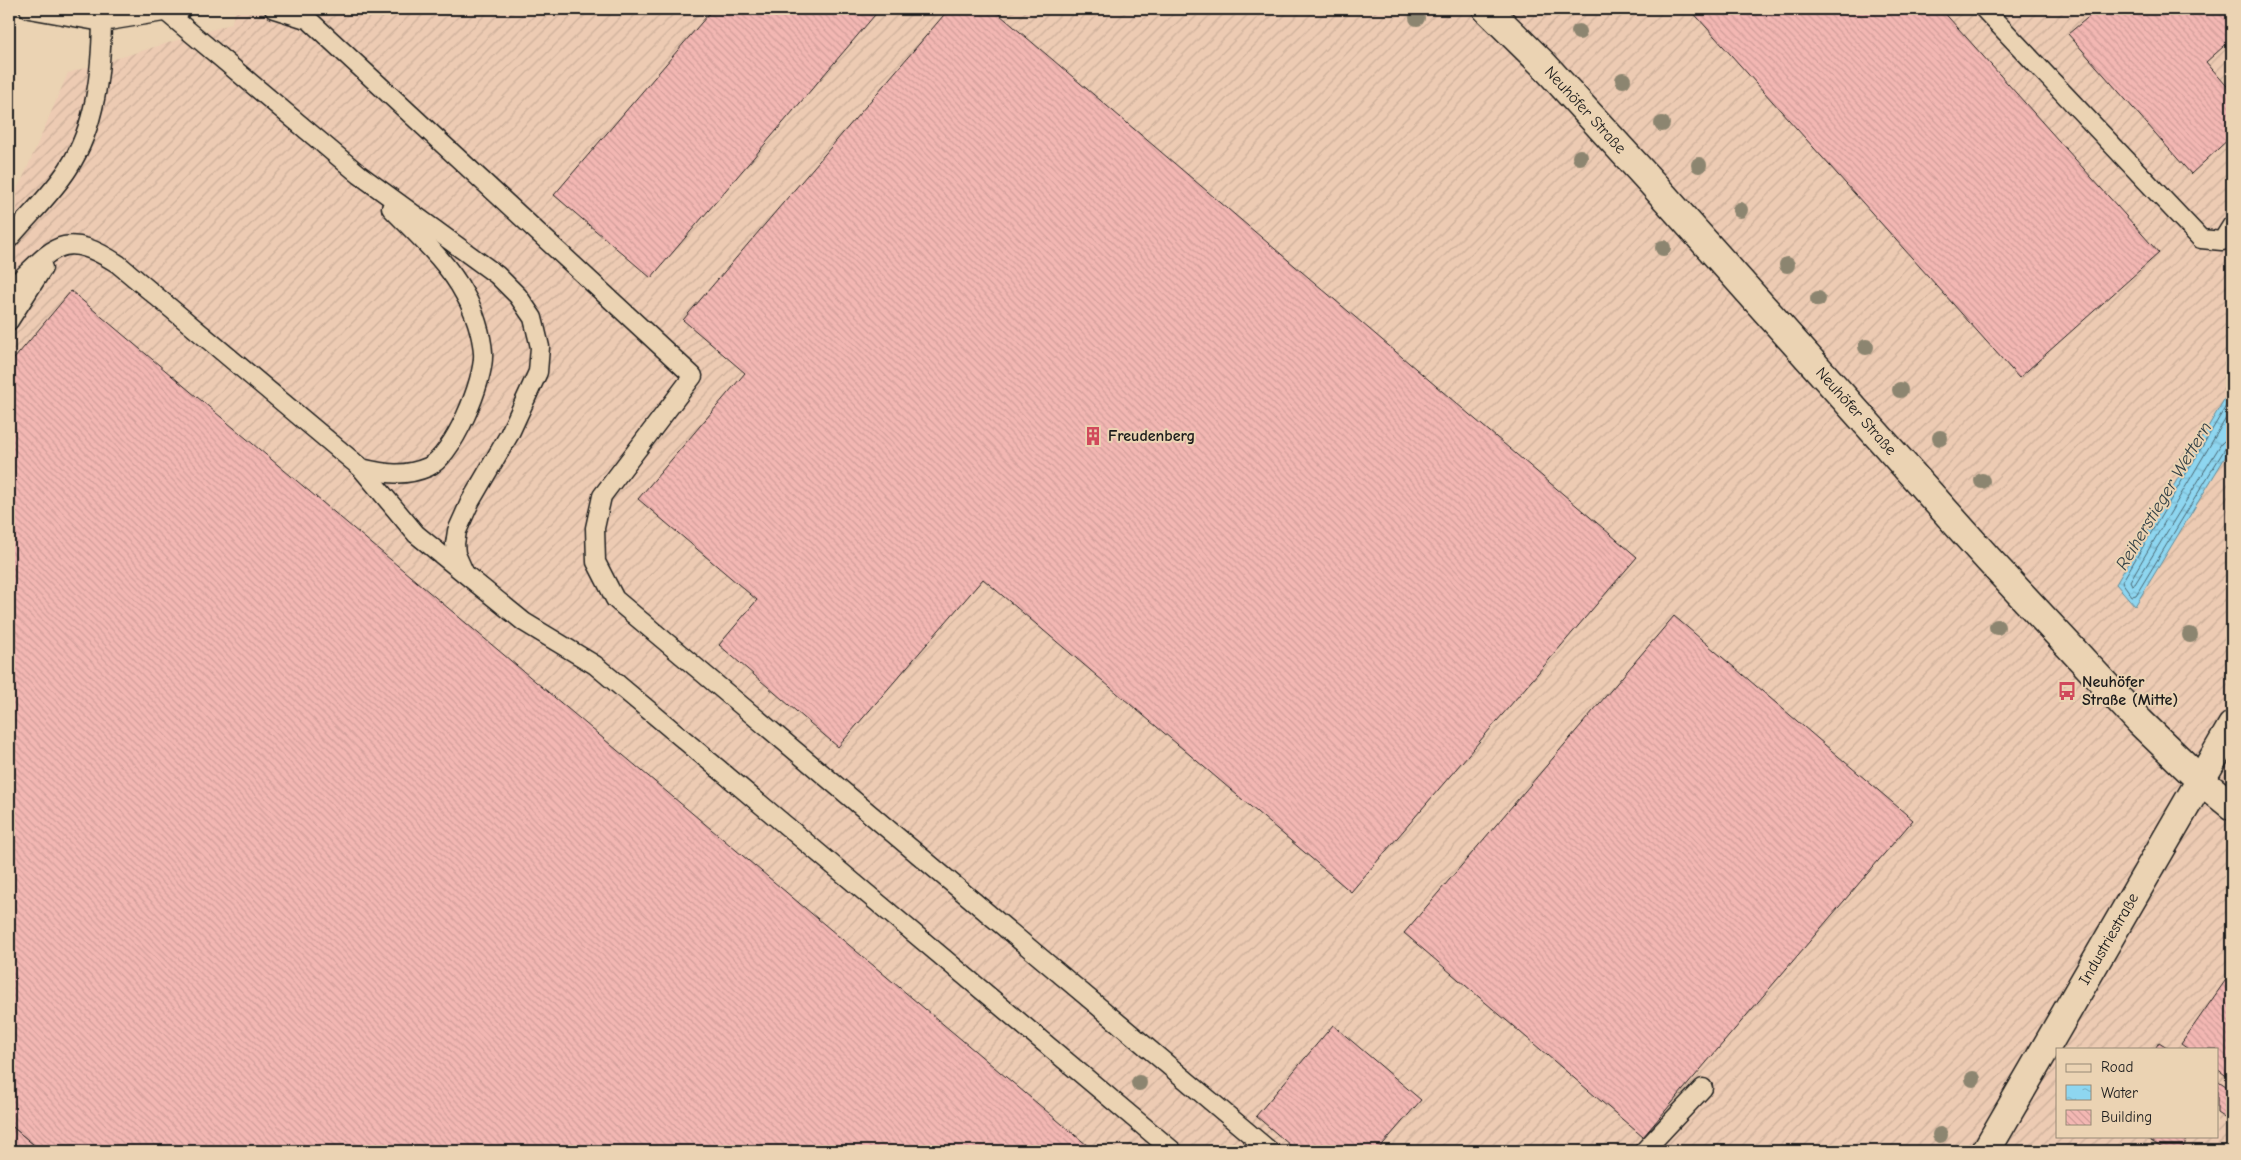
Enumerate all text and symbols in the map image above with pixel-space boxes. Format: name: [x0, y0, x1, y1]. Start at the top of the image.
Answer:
street label: Neuhöfer Straße: [1541, 63, 1630, 157]
street label: Neuhöfer Straße: [1812, 364, 1900, 459]
water label: Reiherstieger Wettern: [2112, 418, 2216, 574]
building icon: Freudenberg: [1082, 425, 1104, 447]
place label: Freudenberg: [1108, 427, 1195, 445]
place label: Neuhöfer Straße (Mitte): [2082, 673, 2178, 709]
bus stop icon: Neuhöfer Straße (Mitte): [2056, 680, 2078, 702]
street label: Industriestraße: [2075, 890, 2142, 988]
legend: [2056, 1048, 2218, 1138]
text: Road: [2101, 1058, 2133, 1076]
text: Water: [2101, 1084, 2138, 1102]
text: Building: [2101, 1108, 2152, 1126]

